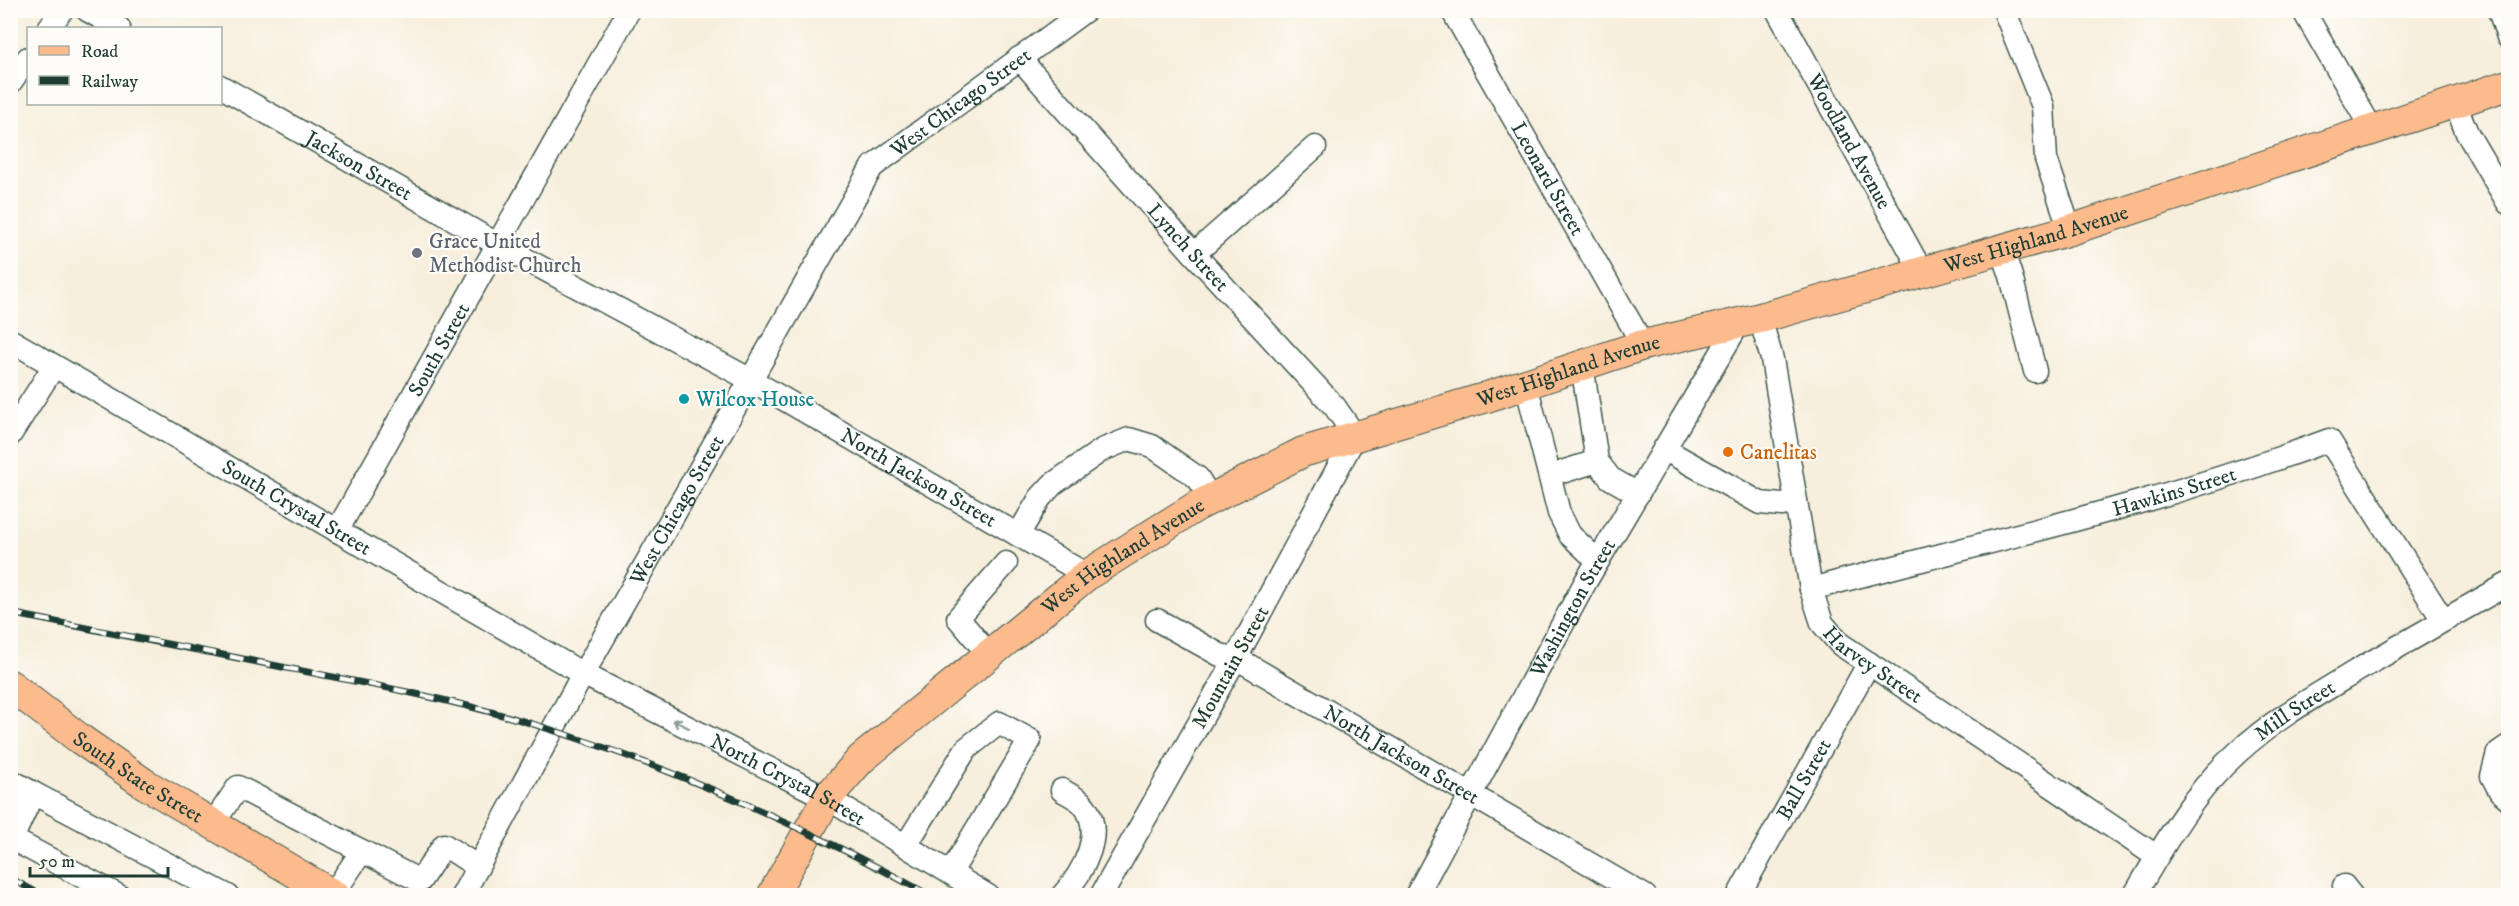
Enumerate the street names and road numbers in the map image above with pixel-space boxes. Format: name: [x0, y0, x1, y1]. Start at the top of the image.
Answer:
street label: West Chicago Street: [885, 43, 1037, 164]
street label: Woodland Avenue: [1800, 69, 1897, 214]
street label: Leonard Street: [1505, 118, 1590, 241]
street label: Jackson Street: [299, 124, 417, 207]
street label: Lynch Street: [1141, 198, 1234, 298]
street label: West Highland Avenue: [1940, 200, 2132, 279]
street label: South Street: [403, 298, 476, 401]
street label: West Highland Avenue: [1473, 329, 1663, 414]
street label: North Jackson Street: [836, 423, 1001, 534]
street label: West Chicago Street: [624, 430, 731, 591]
street label: South Crystal Street: [217, 454, 376, 562]
street label: Hawkins Street: [2110, 461, 2240, 523]
street label: West Highland Avenue: [1036, 492, 1209, 621]
street label: Washington Street: [1524, 534, 1622, 683]
street label: Mountain Street: [1186, 601, 1275, 733]
street label: Harvey Street: [1816, 621, 1927, 710]
street label: Mill Street: [2250, 675, 2340, 747]
street label: North Jackson Street: [1319, 700, 1484, 811]
street label: South State Street: [68, 726, 208, 829]
street label: North Crystal Street: [706, 729, 870, 832]
street label: Ball Street: [1771, 734, 1838, 825]

